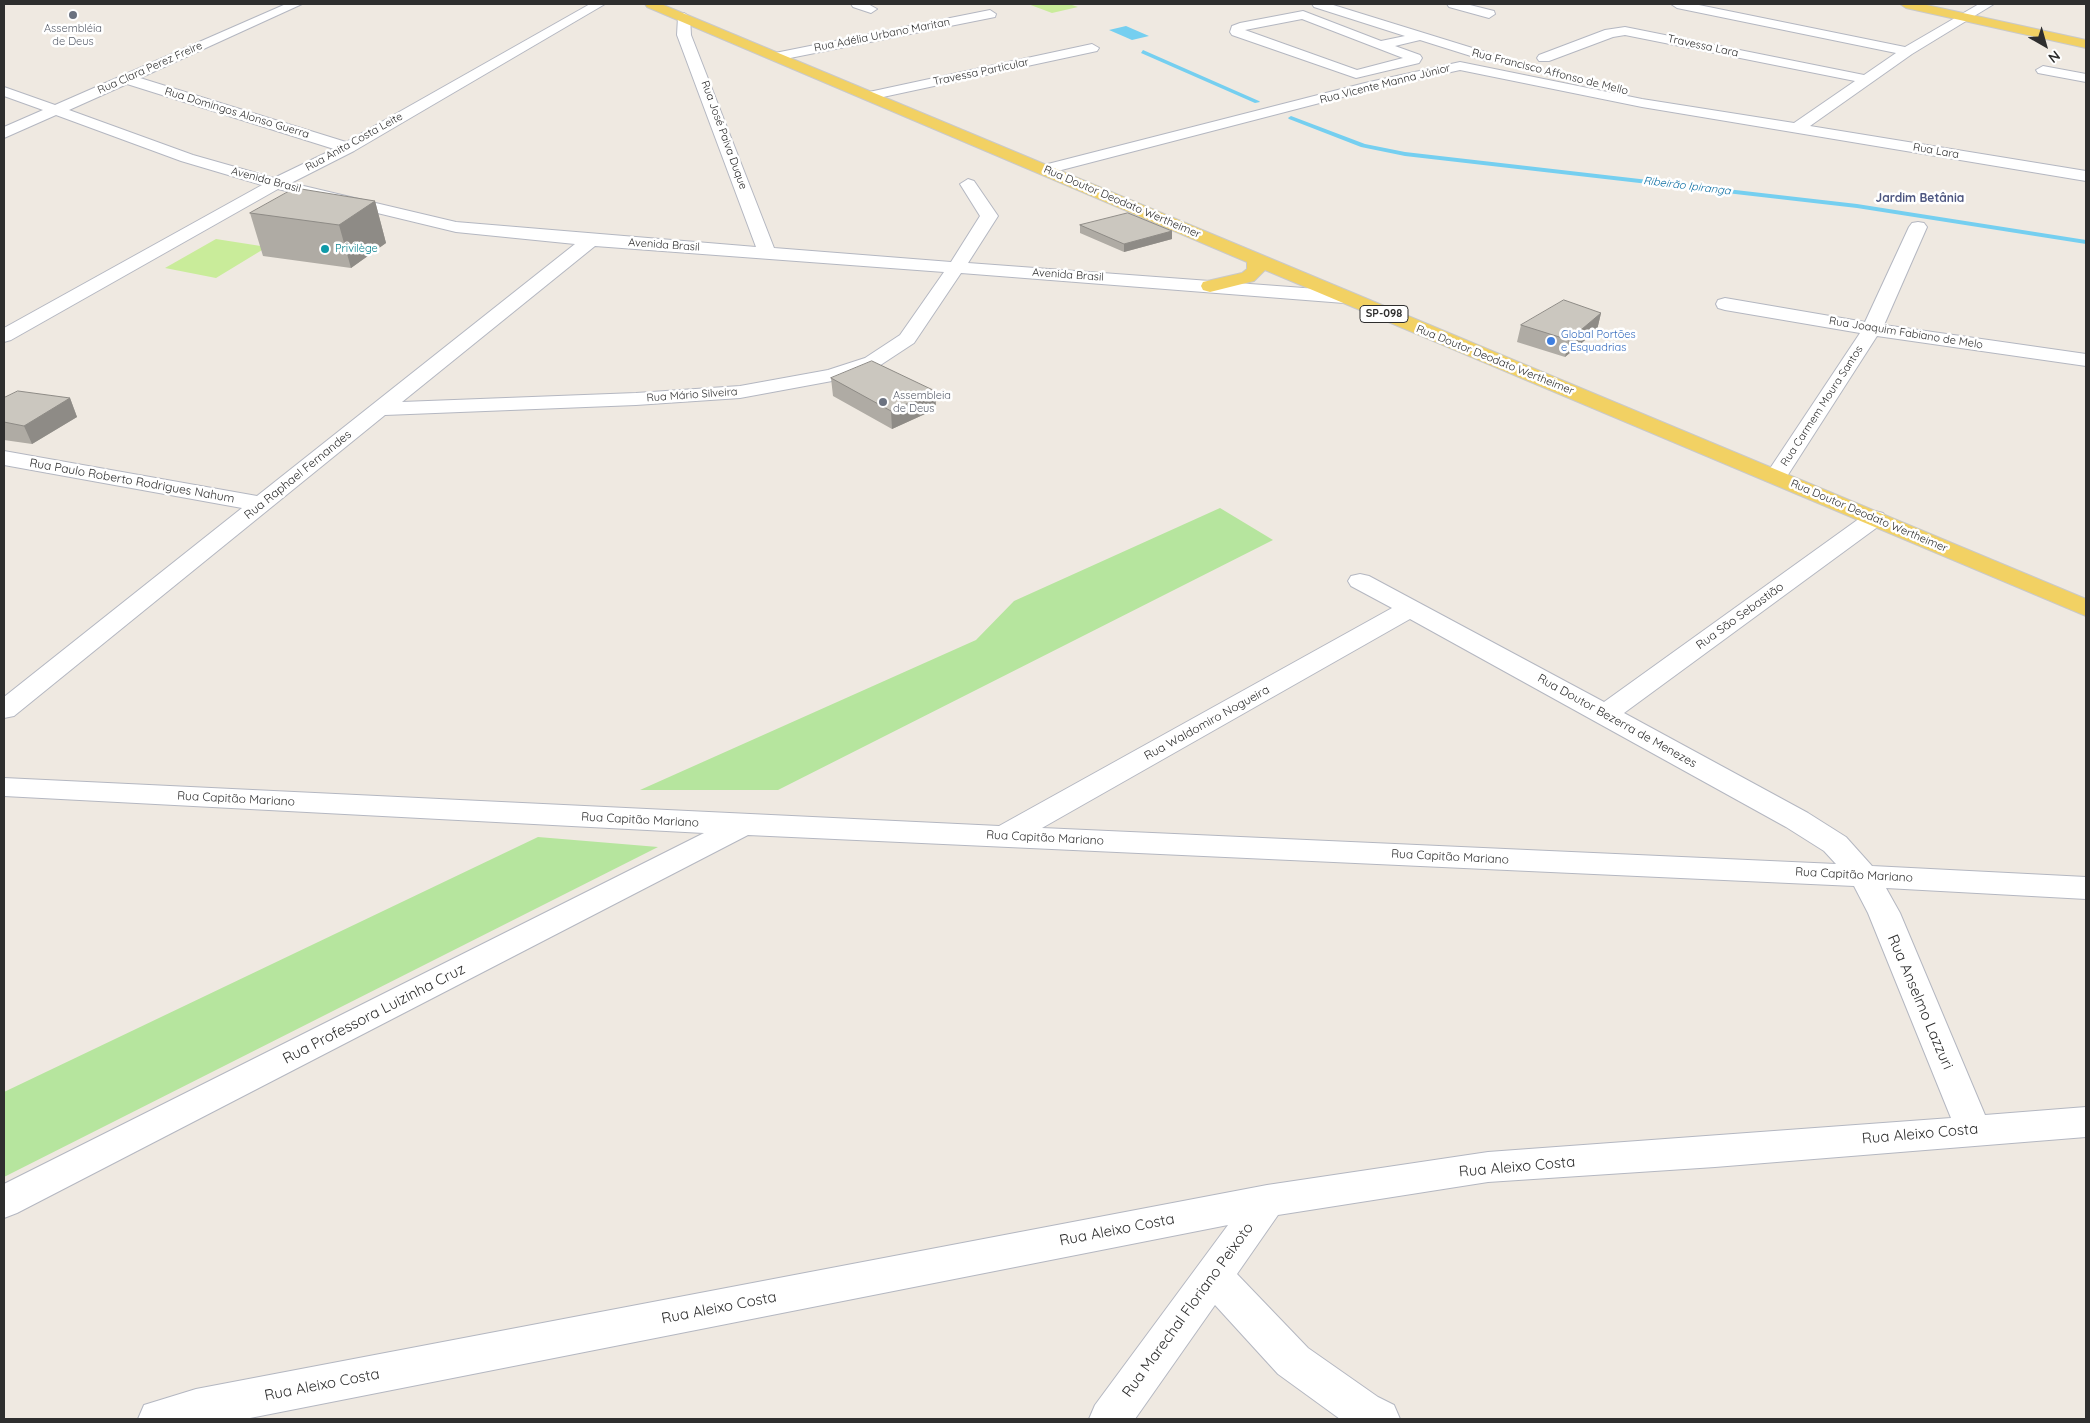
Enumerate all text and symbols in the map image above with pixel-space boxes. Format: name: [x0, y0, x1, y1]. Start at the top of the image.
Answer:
marker: Assembléia de Deus: [67, 9, 79, 21]
street label: Rua Adélia Urbano Maritan: [813, 15, 951, 55]
north arrow: [2020, 20, 2070, 70]
place label: Assembléia de Deus: [44, 22, 102, 48]
street label: Travessa Lara: [1666, 32, 1740, 60]
street label: Rua Clara Perez Freire: [96, 39, 204, 97]
street label: Rua Francisco Affonso de Mello: [1470, 46, 1630, 98]
text: N: [2045, 47, 2064, 67]
street label: Travessa Particular: [932, 55, 1030, 89]
street label: Rua Vicente Manna Júnior: [1318, 61, 1452, 107]
street label: Rua José Paiva Duque: [698, 79, 750, 191]
street label: Rua Domingos Alonso Guerra: [163, 85, 311, 141]
street label: Rua Anita Costa Leite: [303, 110, 405, 174]
street label: Rua Lara: [1912, 140, 1960, 162]
street label: Rua Doutor Deodato Wertheimer: [1042, 163, 1202, 241]
street label: Avenida Brasil: [230, 164, 302, 196]
water label: Ribeirão Ipiranga: [1643, 174, 1731, 198]
district label: Jardim Betânia: [1876, 191, 1964, 205]
street label: Avenida Brasil: [628, 236, 700, 254]
place label: Privilège: [335, 242, 378, 256]
marker: Privilège: [319, 243, 331, 255]
street label: Avenida Brasil: [1032, 266, 1104, 284]
road number: SP-098: [1360, 306, 1408, 322]
street label: Rua Joaquim Fabiano de Melo: [1828, 314, 1984, 352]
street label: Rua Doutor Deodato Wertheimer: [1414, 322, 1576, 398]
place label: Global Portões e Esquadrias: [1561, 328, 1636, 354]
marker: Global Portões e Esquadrias: [1545, 335, 1557, 347]
street label: Rua Carmem Moura Santos: [1778, 343, 1866, 469]
street label: Rua Mário Silveira: [646, 385, 738, 405]
place label: Assembleia de Deus: [893, 389, 951, 415]
marker: Assembleia de Deus: [877, 396, 889, 408]
street label: Rua Raphael Fernandes: [242, 427, 354, 523]
street label: Rua Paulo Roberto Rodrigues Nahum: [28, 456, 236, 506]
street label: Rua Doutor Deodato Wertheimer: [1789, 477, 1949, 555]
street label: Rua São Sebastião: [1693, 579, 1787, 653]
street label: Rua Doutor Bezerra de Menezes: [1535, 671, 1699, 771]
street label: Rua Waldomiro Nogueira: [1142, 683, 1272, 763]
street label: Rua Capitão Mariano: [177, 789, 295, 809]
street label: Rua Capitão Mariano: [581, 810, 699, 830]
street label: Rua Capitão Mariano: [986, 828, 1104, 848]
street label: Rua Capitão Mariano: [1391, 847, 1509, 867]
street label: Rua Capitão Mariano: [1795, 865, 1913, 885]
street label: Rua Anselmo Lazzuri: [1883, 932, 1957, 1072]
street label: Rua Professora Luizinha Cruz: [280, 960, 468, 1068]
street label: Rua Aleixo Costa: [1861, 1120, 1979, 1148]
street label: Rua Aleixo Costa: [1458, 1153, 1576, 1181]
street label: Rua Aleixo Costa: [1058, 1210, 1176, 1250]
street label: Rua Marechal Floriano Peixoto: [1119, 1219, 1257, 1401]
street label: Rua Aleixo Costa: [660, 1288, 778, 1328]
street label: Rua Aleixo Costa: [263, 1365, 381, 1405]

